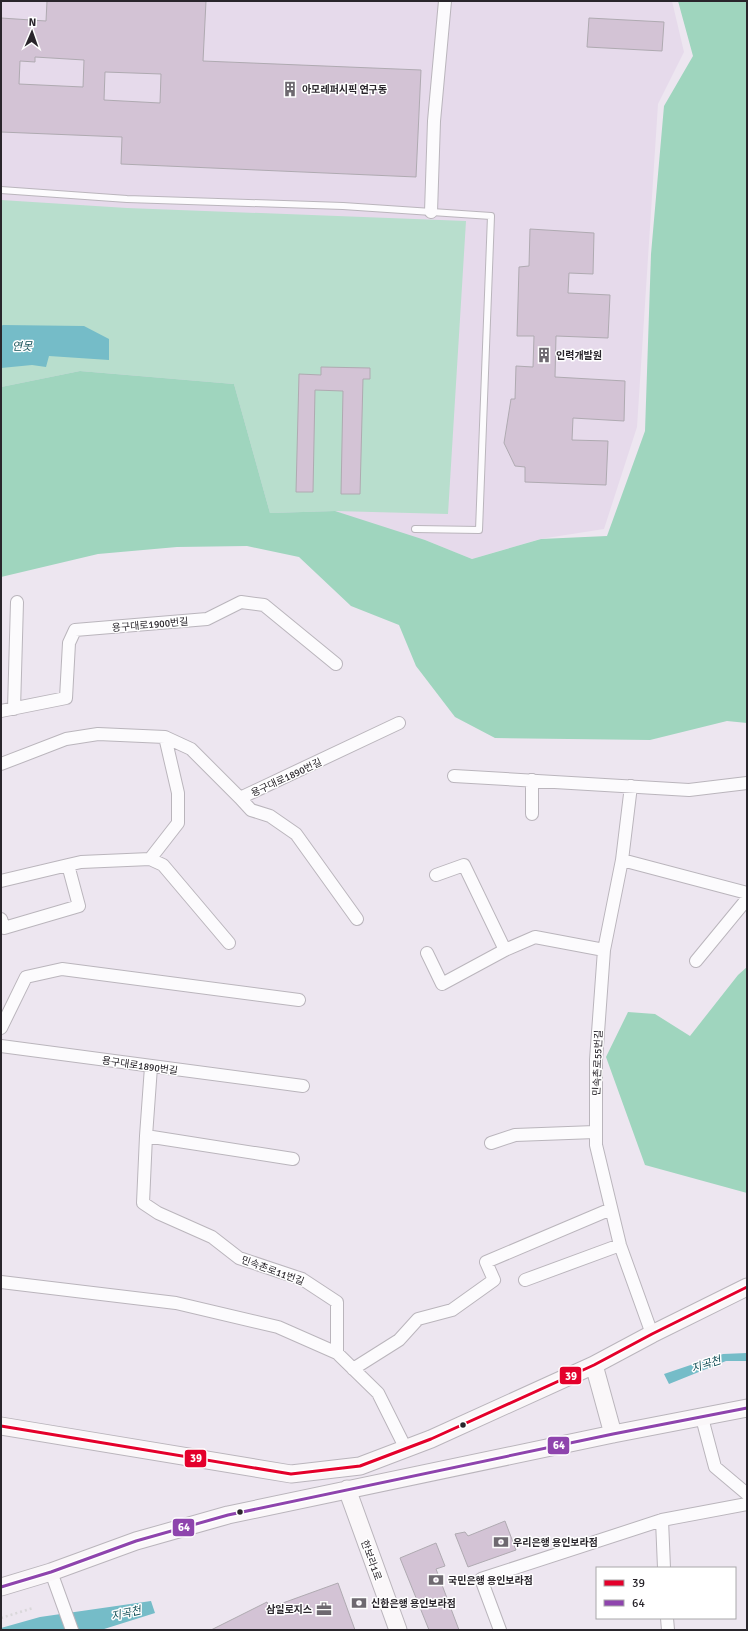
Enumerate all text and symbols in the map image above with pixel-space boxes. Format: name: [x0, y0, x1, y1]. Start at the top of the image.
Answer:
north arrow: [12, 12, 52, 52]
text: N: [28, 16, 36, 29]
building icon: 아모레퍼시픽 연구동: [281, 80, 299, 98]
place label: 아모레퍼시픽 연구동: [302, 84, 387, 96]
water label: 연못: [12, 340, 33, 353]
building icon: 인력개발원: [535, 346, 553, 364]
place label: 인력개발원: [556, 350, 602, 362]
street label: 용구대로1900번길: [111, 616, 189, 634]
street label: 용구대로1890번길: [249, 756, 324, 800]
street label: 민속촌로55번길: [591, 1030, 605, 1096]
street label: 용구대로1890번길: [101, 1055, 179, 1077]
street label: 민속촌로11번길: [240, 1254, 306, 1288]
water label: 지곡천: [690, 1353, 724, 1375]
line badge: 39: [559, 1366, 582, 1385]
text: 39: [565, 1370, 577, 1383]
unlabelled marker: [458, 1420, 468, 1430]
line badge: 64: [547, 1436, 570, 1455]
text: 64: [553, 1439, 565, 1452]
line badge: 39: [184, 1449, 207, 1468]
text: 39: [190, 1452, 202, 1465]
unlabelled marker: [235, 1507, 245, 1517]
line badge: 64: [172, 1518, 195, 1537]
text: 64: [178, 1521, 190, 1534]
bank icon: 우리은행 용인보라점: [492, 1533, 510, 1551]
place label: 우리은행 용인보라점: [513, 1537, 598, 1549]
street label: 한보라1로: [358, 1538, 384, 1582]
legend: [596, 1567, 736, 1619]
bank icon: 국민은행 용인보라점: [427, 1571, 445, 1589]
place label: 국민은행 용인보라점: [448, 1575, 533, 1587]
text: 39: [632, 1576, 645, 1591]
bank icon: 신한은행 용인보라점: [350, 1594, 368, 1612]
text: 64: [632, 1596, 645, 1611]
place label: 신한은행 용인보라점: [371, 1598, 456, 1610]
office icon: 삼일로지스: [315, 1600, 333, 1618]
water label: 지곡천: [110, 1603, 144, 1623]
place label: 삼일로지스: [266, 1604, 312, 1616]

